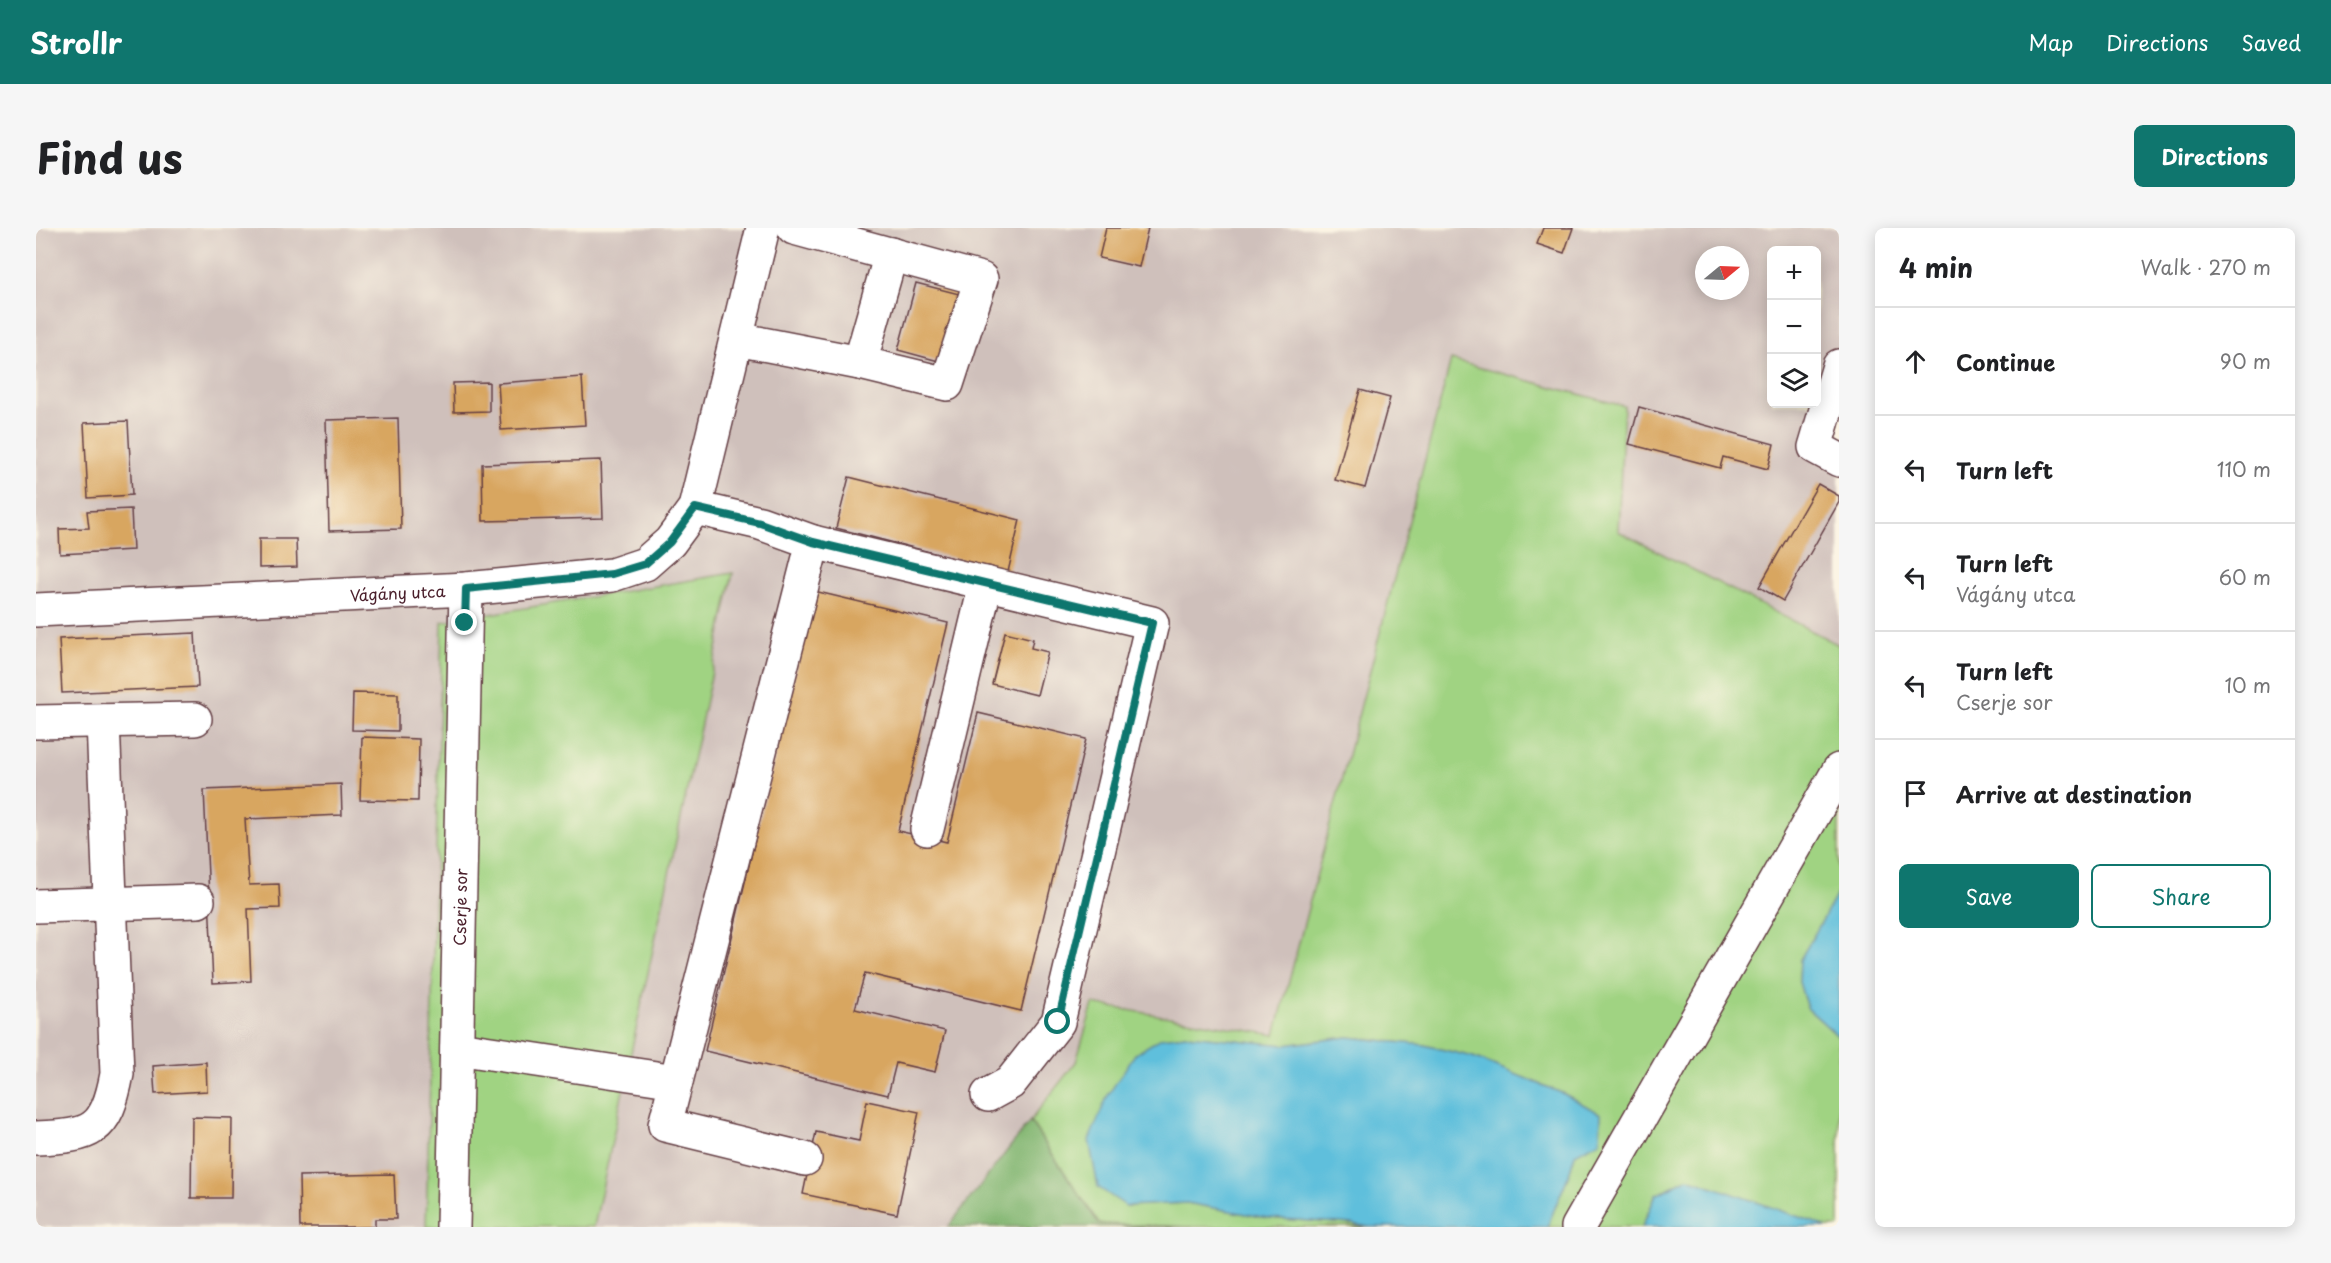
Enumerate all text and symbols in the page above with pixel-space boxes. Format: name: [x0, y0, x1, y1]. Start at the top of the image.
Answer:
text: Strollr: [30, 21, 122, 64]
text: Map: [2028, 26, 2073, 58]
text: Directions: [2106, 26, 2208, 58]
text: Saved: [2241, 26, 2301, 58]
text: Find us: [36, 125, 183, 188]
button: Directions: [2134, 125, 2295, 187]
north arrow: [1695, 246, 1749, 300]
map controls: [1767, 246, 1821, 408]
button: +: [1767, 246, 1821, 300]
text: 4 min: [1899, 248, 1973, 287]
text: Walk · 270 m: [2140, 252, 2271, 282]
button: −: [1767, 300, 1821, 354]
icon: ahead: [1899, 345, 1932, 378]
text: Continue: [1956, 345, 2055, 378]
text: 90 m: [2220, 346, 2271, 376]
button: layers: [1767, 354, 1821, 408]
icon: left: [1899, 453, 1932, 486]
text: Turn left: [1956, 453, 2053, 486]
text: 110 m: [2217, 454, 2271, 484]
text: Turn left: [1956, 546, 2053, 579]
icon: left: [1899, 561, 1932, 594]
text: 60 m: [2219, 562, 2271, 592]
street label: Vágány utca: [349, 578, 446, 607]
text: Vágány utca: [1956, 579, 2075, 609]
route end: [451, 609, 477, 635]
text: Turn left: [1956, 654, 2053, 687]
icon: left: [1899, 669, 1932, 702]
text: 10 m: [2224, 670, 2271, 700]
text: Cserje sor: [1956, 687, 2053, 717]
icon: arrive: [1899, 777, 1932, 810]
text: Arrive at destination: [1956, 777, 2192, 810]
button: Save: [1899, 864, 2079, 928]
button: Share: [2091, 864, 2271, 928]
street label: Cserje sor: [447, 868, 472, 946]
route start: [1044, 1008, 1070, 1034]

